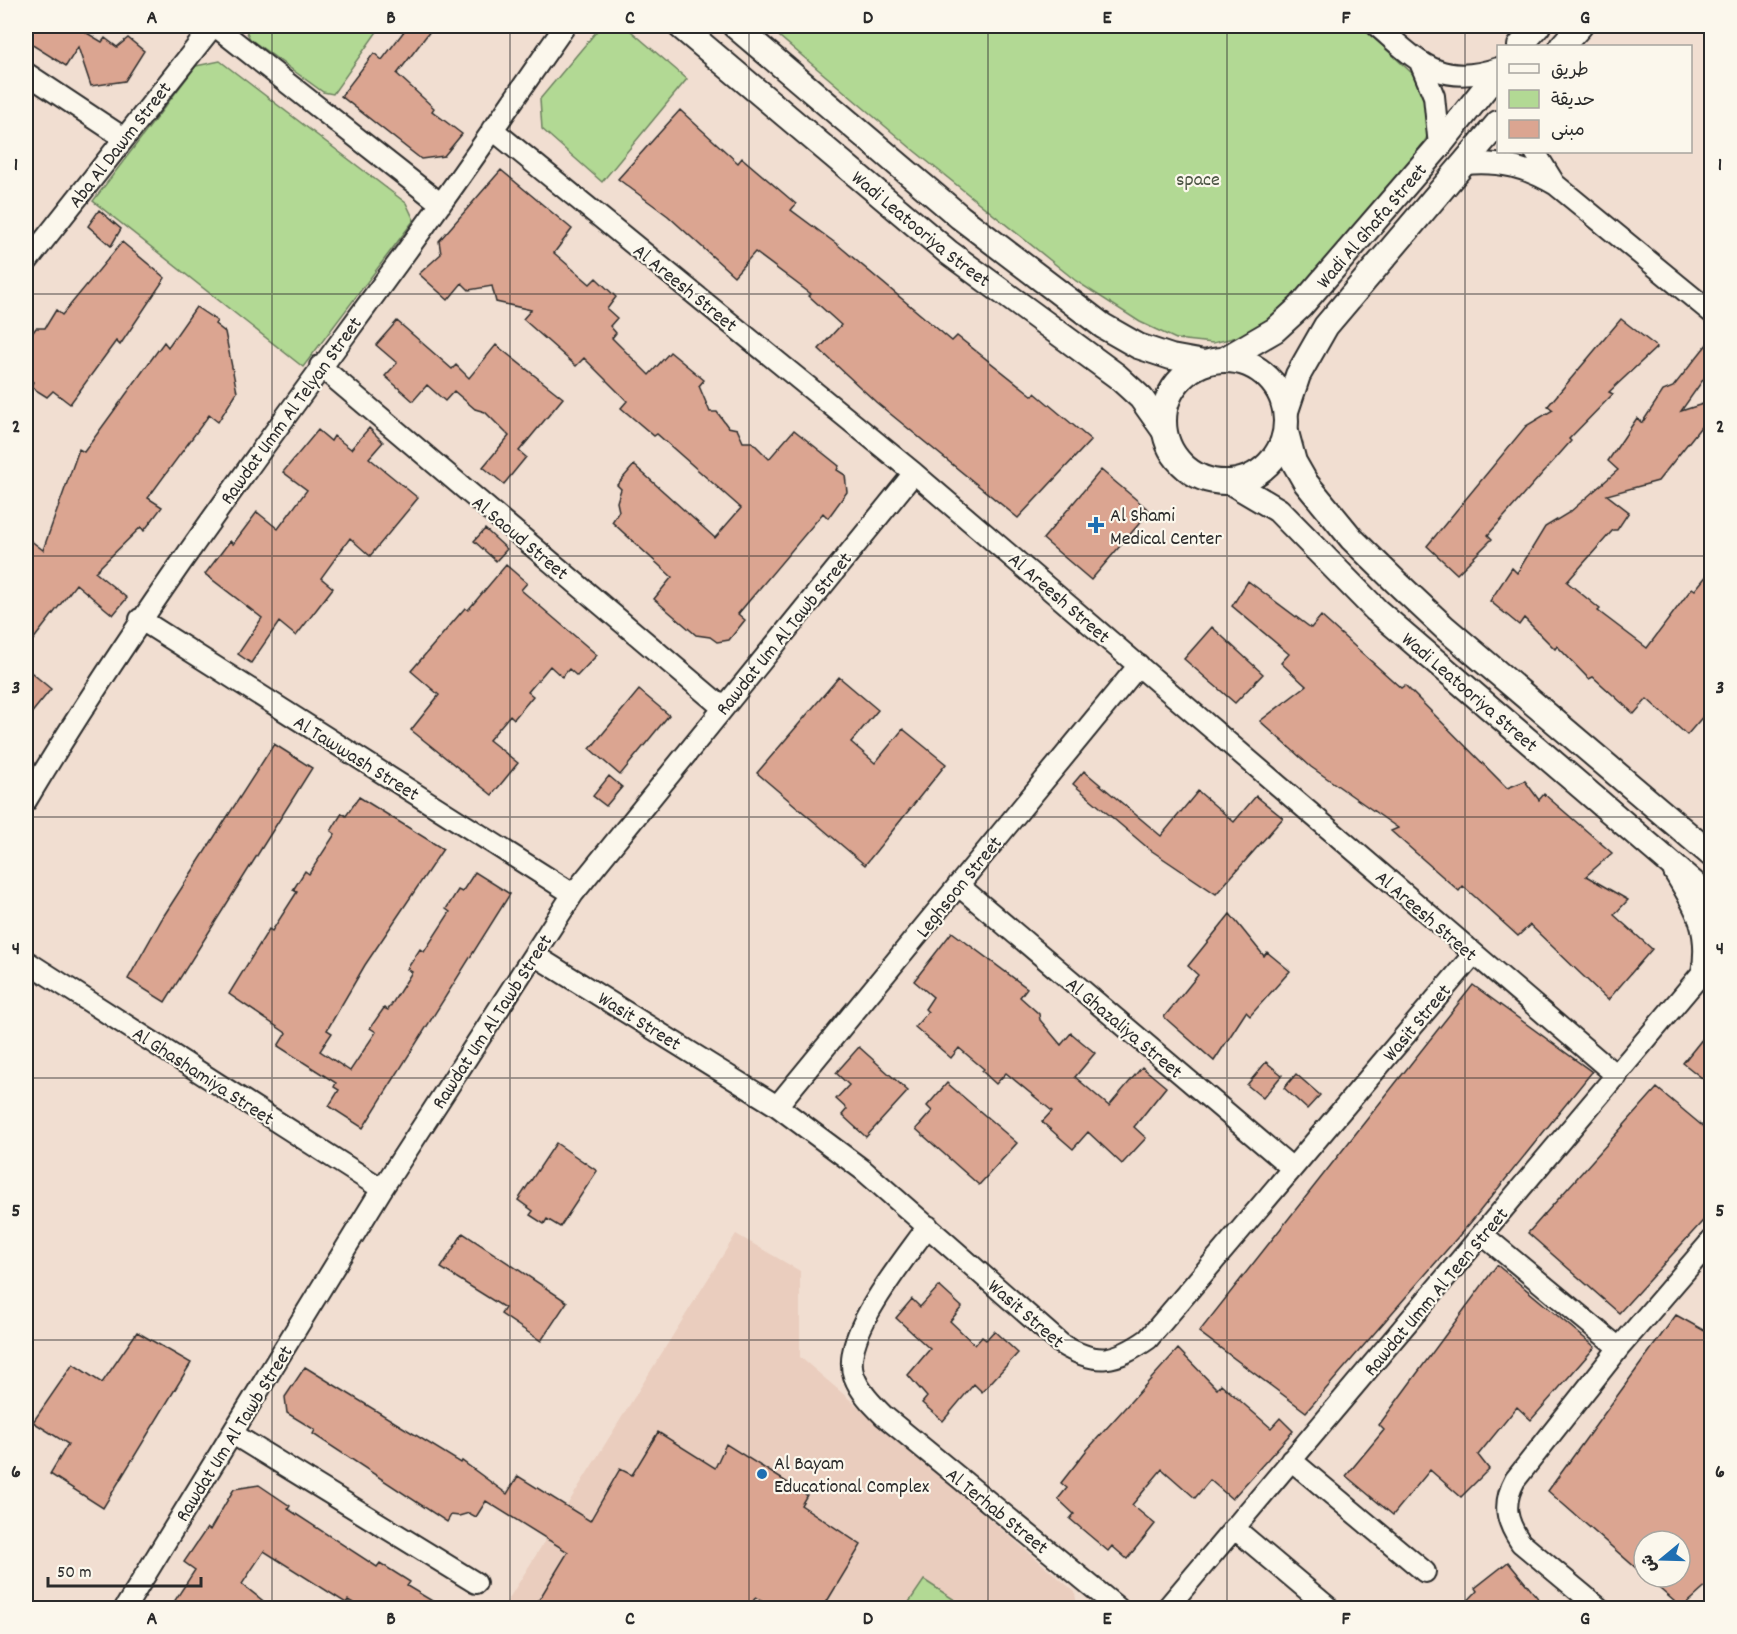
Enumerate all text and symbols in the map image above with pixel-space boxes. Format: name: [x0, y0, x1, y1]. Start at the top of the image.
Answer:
text: A: [147, 5, 158, 33]
text: B: [386, 5, 396, 33]
text: C: [625, 5, 635, 33]
text: D: [863, 5, 874, 33]
text: E: [1102, 5, 1112, 33]
text: F: [1342, 5, 1352, 33]
text: G: [1580, 5, 1590, 33]
legend: [1497, 45, 1692, 153]
text: طريق: [1551, 59, 1589, 84]
street label: Aba Al Dawm Street: [63, 77, 180, 215]
text: حديقة: [1551, 89, 1595, 114]
text: مبنى: [1551, 119, 1585, 144]
text: 1: [14, 152, 18, 180]
text: 1: [1718, 152, 1722, 180]
street label: Wadi Al Ghafa Street: [1311, 158, 1435, 296]
street label: Wadi Leatooriya Street: [844, 165, 995, 296]
park label: space: [1176, 167, 1220, 195]
street label: Al Areesh Street: [626, 238, 742, 340]
street label: Rawdat Umm Al Telyan Street: [215, 312, 370, 511]
text: 2: [12, 414, 20, 442]
text: 2: [1716, 414, 1724, 442]
street label: Al Saoud Street: [465, 490, 573, 588]
place label: Al Shami Medical Center: [1110, 503, 1222, 554]
marker: Al Shami Medical Center: [1087, 516, 1105, 534]
street label: Rawdat Um Al Tawb Street: [711, 547, 860, 723]
street label: Al Areesh Street: [1001, 547, 1115, 651]
street label: Wadi Leatooriya Street: [1394, 627, 1543, 760]
text: 3: [12, 675, 20, 703]
text: 3: [1716, 675, 1724, 703]
street label: Al Tawwash Street: [287, 710, 424, 809]
street label: Leghsoon Street: [911, 831, 1010, 945]
street label: Al Areesh Street: [1368, 865, 1482, 969]
street label: Rawdat Um Al Tawb Street: [426, 930, 561, 1115]
text: 4: [12, 936, 20, 964]
text: 4: [1716, 936, 1724, 964]
street label: Al Ghazaliya Street: [1059, 972, 1188, 1087]
street label: Wasit Street: [1378, 979, 1459, 1069]
street label: Wasit Street: [591, 986, 685, 1059]
street label: Al Ghashamiya Street: [126, 1021, 279, 1134]
text: 5: [11, 1198, 21, 1226]
text: 5: [1715, 1198, 1725, 1226]
street label: Rawdat Umm Al Teen Street: [1358, 1202, 1516, 1383]
street label: Wasit Street: [981, 1274, 1069, 1357]
street label: Rawdat Um Al Tawb Street: [170, 1341, 301, 1528]
place label: Al Bayam Educational Complex: [774, 1451, 930, 1502]
text: 6: [11, 1459, 21, 1487]
text: 6: [1715, 1459, 1725, 1487]
street label: Al Terhab Street: [939, 1462, 1053, 1563]
marker: Al Bayam Educational Complex: [755, 1467, 769, 1481]
north arrow: [1632, 1529, 1692, 1589]
scale bar: [48, 1550, 201, 1588]
text: ش: [1636, 1551, 1664, 1575]
text: 50 m: [57, 1561, 92, 1586]
text: A: [147, 1606, 158, 1634]
text: B: [386, 1606, 396, 1634]
text: C: [625, 1606, 635, 1634]
text: D: [863, 1606, 874, 1634]
text: E: [1102, 1606, 1112, 1634]
text: F: [1342, 1606, 1352, 1634]
text: G: [1580, 1606, 1590, 1634]

